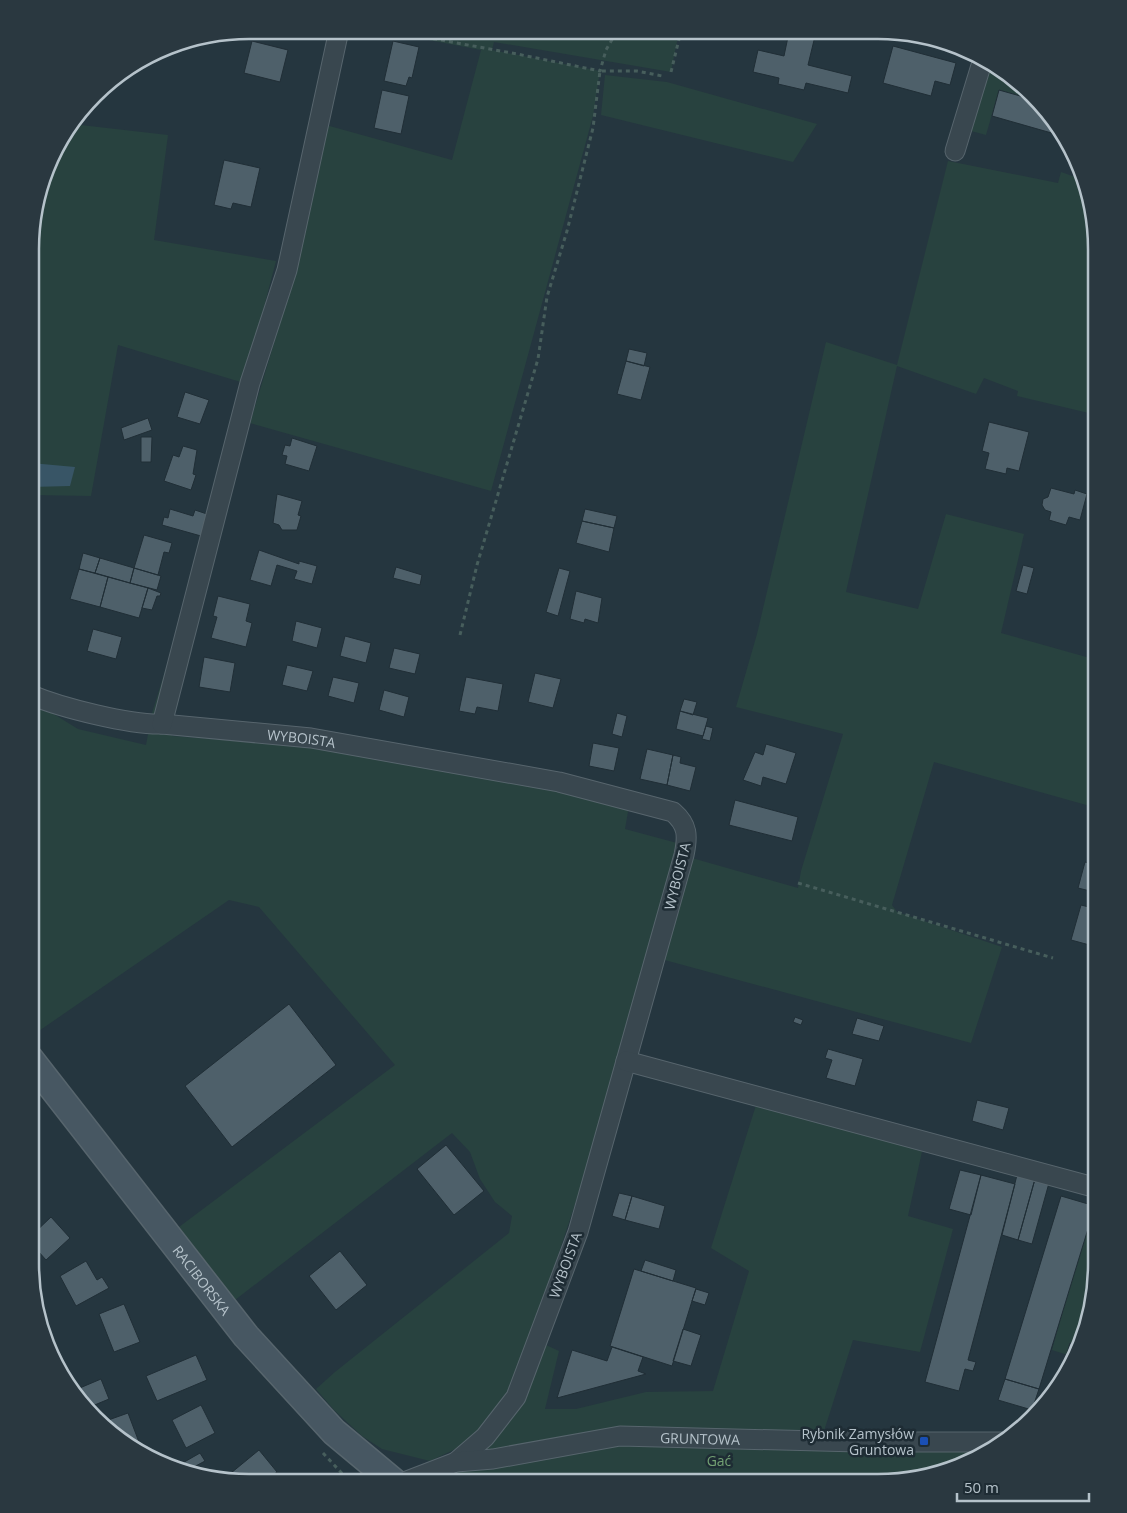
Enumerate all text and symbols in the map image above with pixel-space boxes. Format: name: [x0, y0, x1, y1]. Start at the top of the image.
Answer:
street label: WYBOISTA: [266, 724, 337, 752]
street label: WYBOISTA: [659, 840, 695, 912]
street label: WYBOISTA: [544, 1229, 586, 1301]
street label: RACIBORSKA: [169, 1241, 236, 1319]
place label: Rybnik Zamysłów Gruntowa: [801, 1424, 914, 1459]
street label: GRUNTOWA: [660, 1428, 740, 1449]
marker: Rybnik Zamysłów Gruntowa: [918, 1435, 930, 1447]
park label: Gać: [707, 1451, 732, 1470]
scale bar: [957, 1470, 1090, 1502]
text: 50 m: [964, 1477, 999, 1497]

